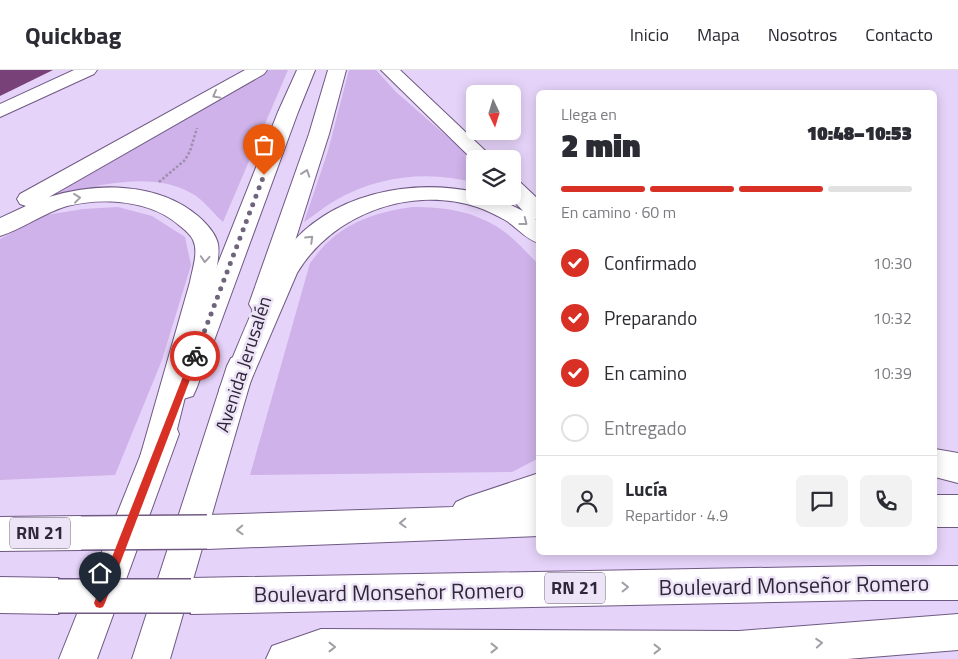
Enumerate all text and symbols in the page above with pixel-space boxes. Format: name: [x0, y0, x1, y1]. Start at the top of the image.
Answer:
text: Quickbag: [25, 17, 121, 53]
text: Inicio: [630, 21, 669, 48]
text: Mapa: [697, 21, 740, 48]
text: Nosotros: [768, 21, 837, 48]
text: Contacto: [865, 21, 933, 48]
north arrow: [466, 85, 521, 140]
map controls: [466, 85, 521, 205]
one-way arrow: [213, 88, 222, 98]
text: Llega en: [561, 102, 617, 126]
text: 10:48–10:53: [807, 118, 912, 147]
text: 2 min: [561, 121, 641, 169]
pin: [243, 124, 285, 175]
icon: bag: [250, 131, 278, 159]
button: layers: [466, 150, 521, 205]
one-way arrow: [300, 169, 310, 178]
one-way arrow: [74, 193, 82, 204]
text: En camino · 60 m: [561, 200, 676, 224]
one-way arrow: [519, 216, 528, 225]
one-way arrow: [305, 236, 314, 245]
text: Confirmado: [604, 248, 697, 277]
icon: check: [561, 249, 589, 277]
text: 10:30: [873, 251, 912, 275]
one-way arrow: [200, 255, 211, 263]
street label: Avenida Jerusalén: [207, 292, 278, 436]
text: Preparando: [604, 303, 697, 332]
icon: check: [561, 304, 589, 332]
text: 10:32: [873, 306, 912, 330]
courier: [170, 331, 220, 381]
icon: bike: [181, 342, 209, 370]
text: En camino: [604, 358, 687, 387]
icon: check: [561, 359, 589, 387]
text: 10:39: [873, 361, 912, 385]
text: Entregado: [604, 413, 687, 442]
text: Lucía: [625, 474, 668, 503]
button: person: [561, 475, 613, 527]
button: chat: [796, 475, 848, 527]
button: phone: [860, 475, 912, 527]
text: Repartidor · 4.9: [625, 503, 728, 527]
road number: RN 21: [10, 518, 70, 548]
one-way arrow: [398, 518, 406, 529]
one-way arrow: [236, 525, 244, 536]
pin: [79, 552, 121, 603]
icon: home: [86, 559, 114, 587]
street label: Boulevard Monseñor Romero: [658, 566, 930, 604]
road number: RN 21: [545, 572, 605, 604]
street label: Boulevard Monseñor Romero: [253, 573, 525, 611]
one-way arrow: [621, 582, 629, 593]
one-way arrow: [815, 638, 823, 649]
one-way arrow: [328, 642, 336, 652]
one-way arrow: [490, 643, 498, 653]
one-way arrow: [653, 644, 661, 654]

